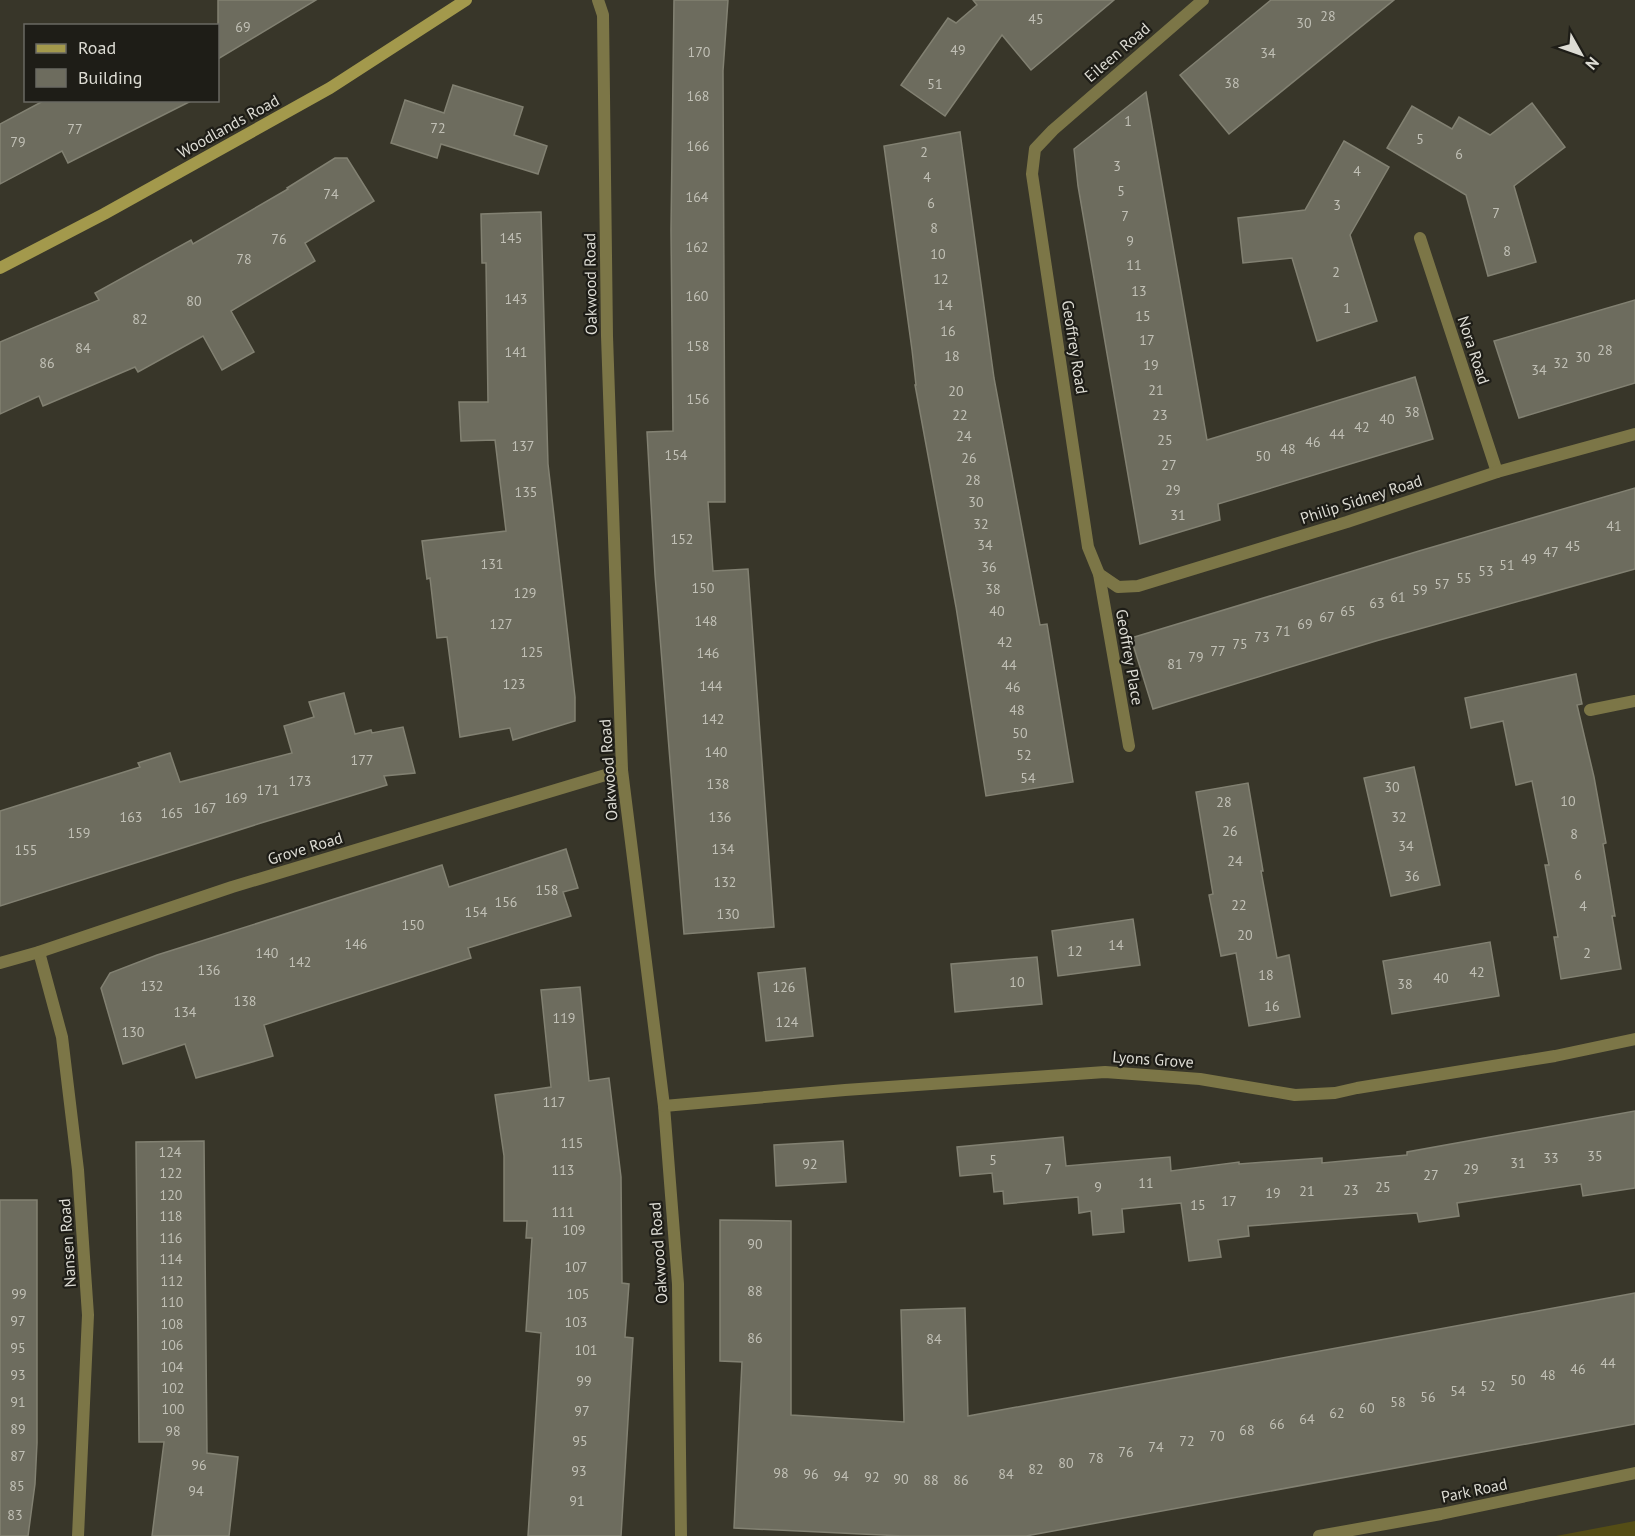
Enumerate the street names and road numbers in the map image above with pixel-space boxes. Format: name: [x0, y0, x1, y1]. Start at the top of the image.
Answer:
street label: Eileen Road: [1080, 18, 1154, 86]
street label: Woodlands Road: [174, 90, 282, 162]
street label: Oakwood Road: [579, 233, 601, 335]
street label: Geoffrey Road: [1058, 299, 1092, 395]
street label: Nora Road: [1454, 313, 1494, 387]
street label: Philip Sidney Road: [1298, 470, 1424, 528]
street label: Geoffrey Place: [1112, 607, 1148, 707]
street label: Oakwood Road: [594, 718, 622, 822]
street label: Grove Road: [265, 827, 345, 869]
street label: Lyons Grove: [1112, 1046, 1194, 1072]
street label: Nansen Road: [54, 1198, 80, 1288]
street label: Oakwood Road: [644, 1201, 672, 1305]
street label: Park Road: [1439, 1473, 1509, 1507]

